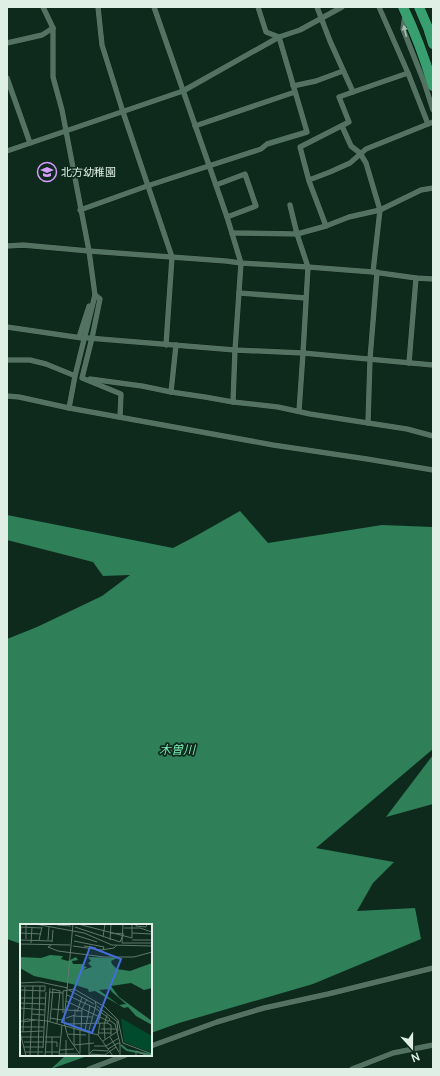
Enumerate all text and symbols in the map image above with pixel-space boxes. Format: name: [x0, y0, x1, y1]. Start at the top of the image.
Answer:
one-way arrow: [402, 25, 408, 37]
school or university icon: 北方幼稚園: [36, 161, 58, 183]
place label: 北方幼稚園: [61, 164, 116, 179]
water label: 木曽川: [159, 741, 197, 758]
inset map: [20, 924, 152, 1056]
north arrow: [392, 1028, 432, 1068]
text: N: [409, 1049, 422, 1066]

